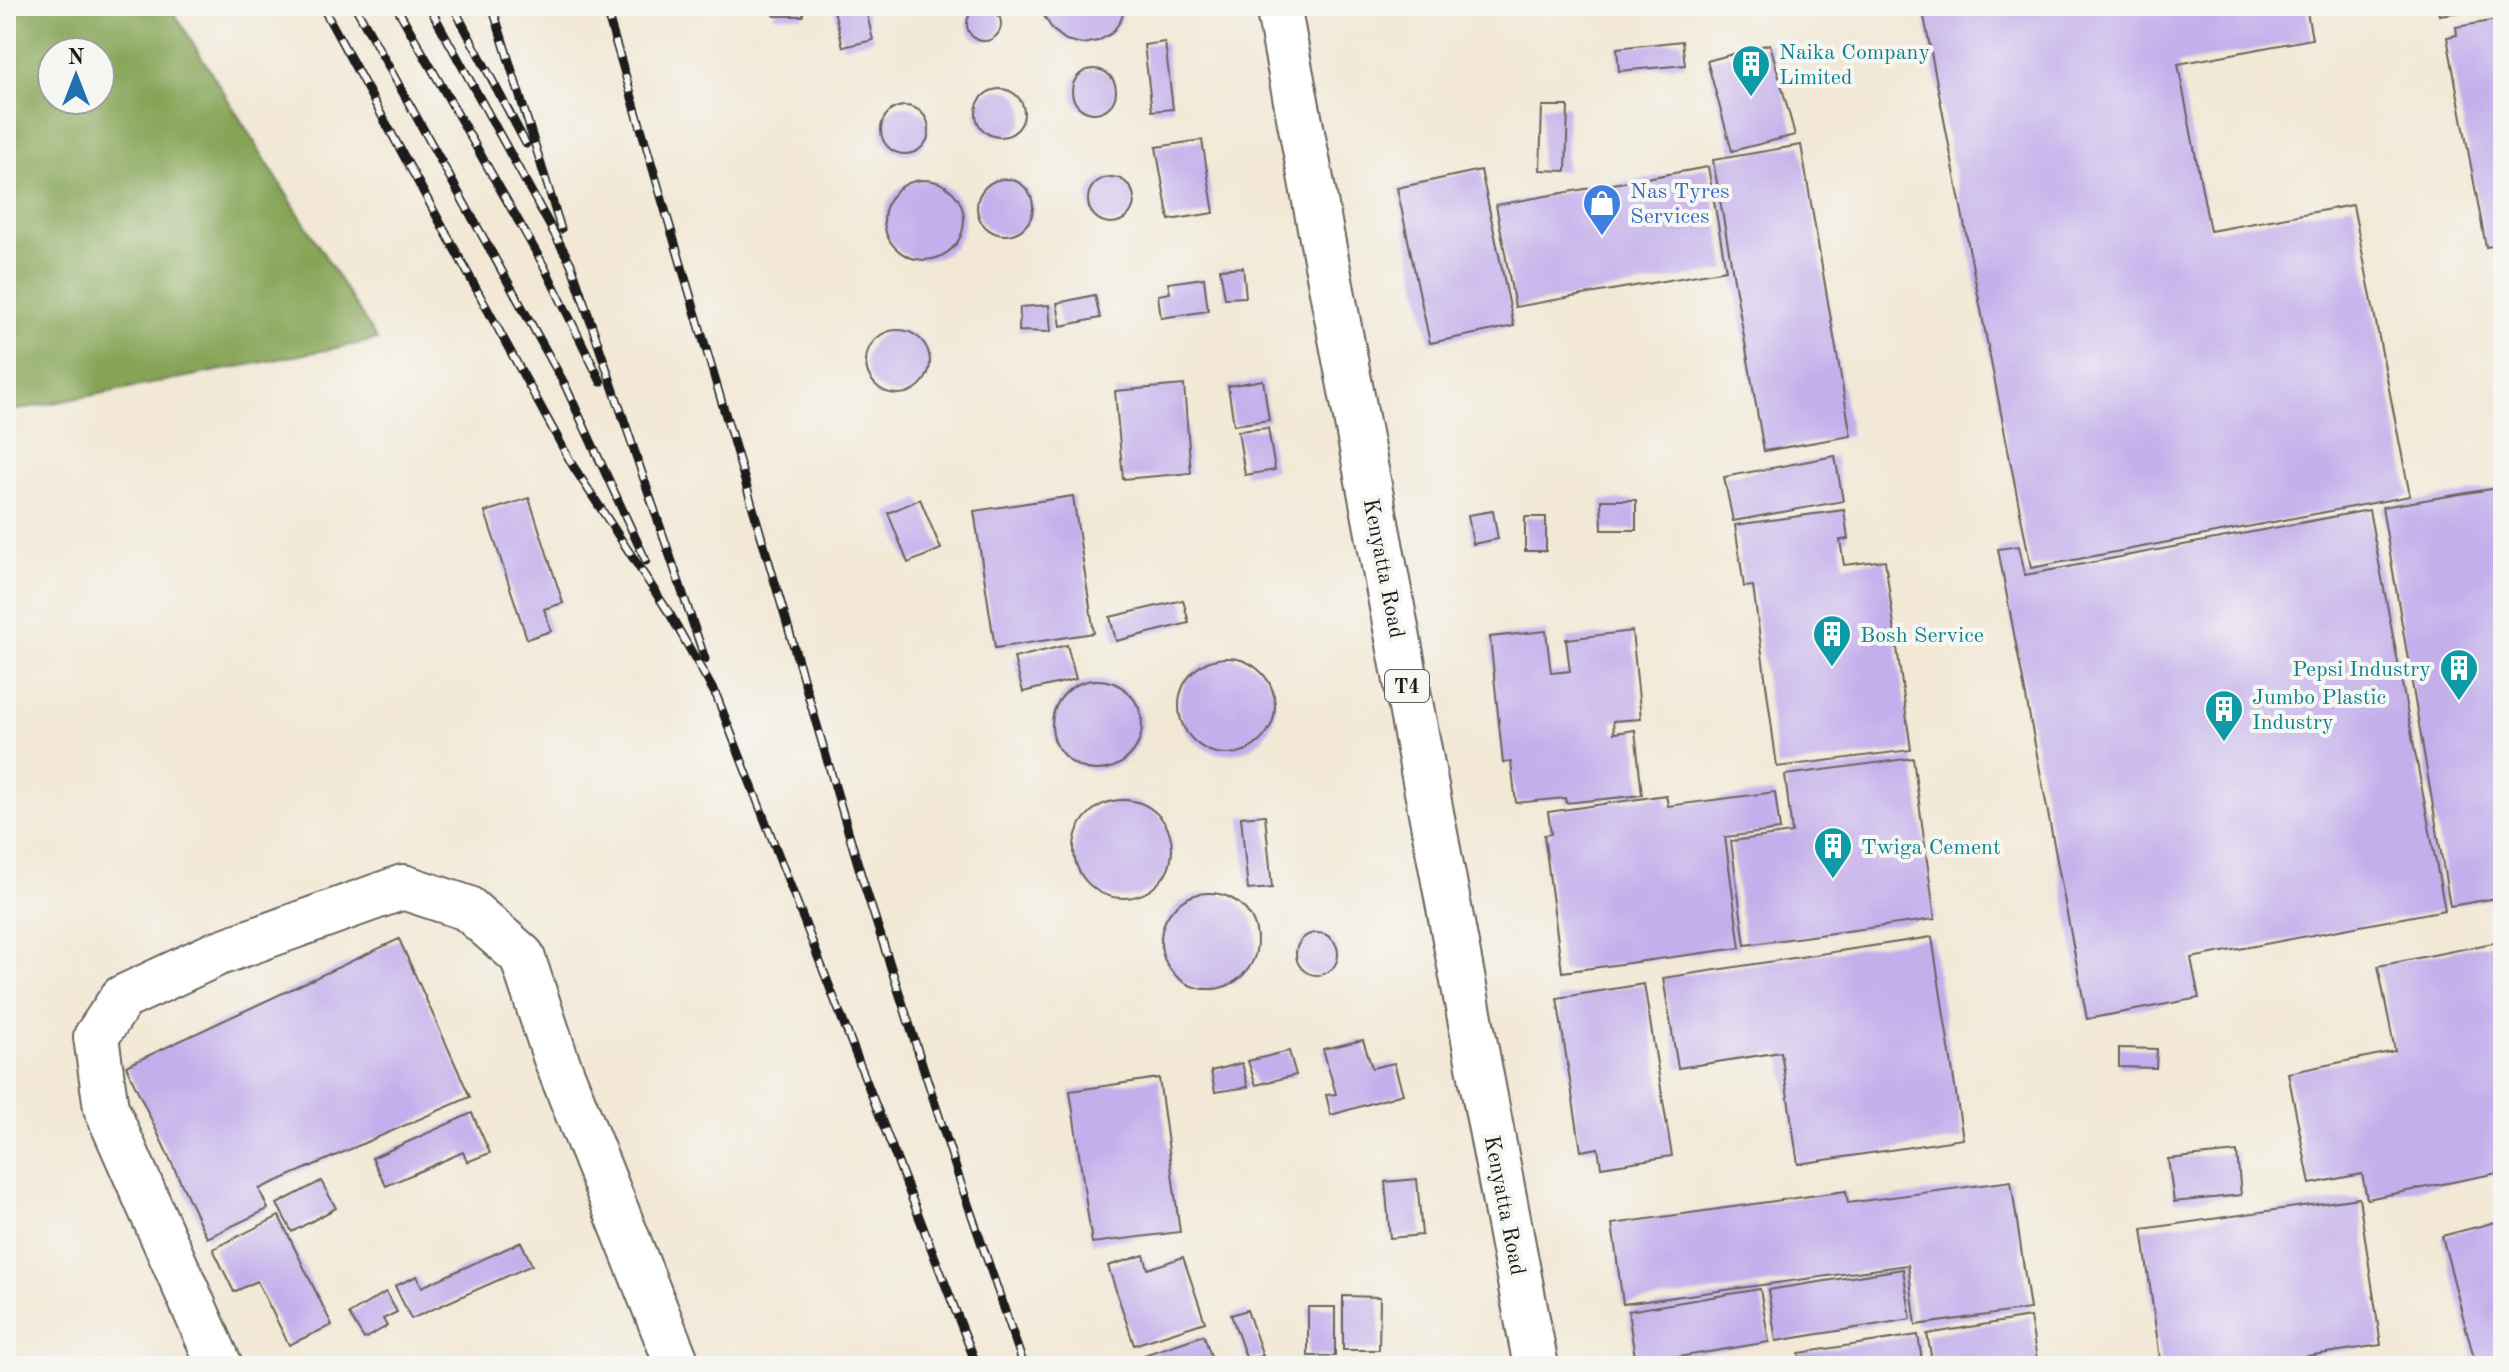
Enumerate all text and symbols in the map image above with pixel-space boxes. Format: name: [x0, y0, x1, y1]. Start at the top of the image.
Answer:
north arrow: [36, 36, 116, 116]
place label: Naika Company Limited: [1779, 42, 1930, 89]
building icon: Naika Company Limited: [1730, 43, 1772, 98]
text: N: [68, 47, 85, 69]
place label: Nas Tyres Services: [1630, 181, 1730, 228]
shop icon: Nas Tyres Services: [1581, 182, 1623, 237]
street label: Kenyatta Road: [1359, 497, 1407, 640]
building icon: Bosh Service: [1811, 613, 1853, 668]
place label: Bosh Service: [1860, 625, 1984, 647]
building icon: Pepsi Industry: [2438, 647, 2480, 702]
place label: Pepsi Industry: [2292, 659, 2431, 681]
road number: T4: [1385, 670, 1429, 702]
place label: Jumbo Plastic Industry: [2252, 687, 2386, 734]
building icon: Jumbo Plastic Industry: [2203, 688, 2245, 743]
building icon: Twiga Cement: [1812, 825, 1854, 880]
place label: Twiga Cement: [1861, 837, 2001, 859]
street label: Kenyatta Road: [1480, 1134, 1528, 1277]

